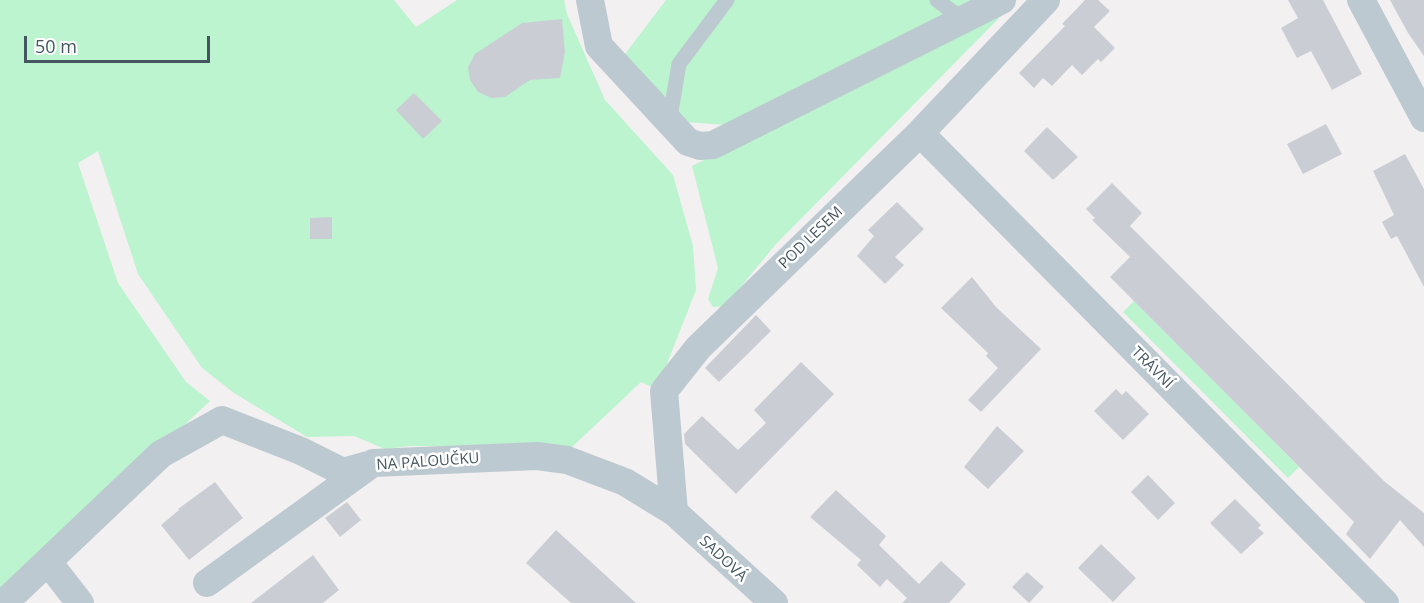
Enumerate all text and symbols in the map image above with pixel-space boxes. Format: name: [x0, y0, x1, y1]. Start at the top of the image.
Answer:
scale bar: [27, 24, 213, 62]
text: 50 m: [35, 34, 77, 58]
street label: POD LESEM: [775, 203, 847, 273]
street label: TRÁVNÍ: [1127, 343, 1177, 393]
street label: NA PALOUČKU: [376, 449, 480, 475]
street label: SADOVÁ: [695, 532, 751, 586]

